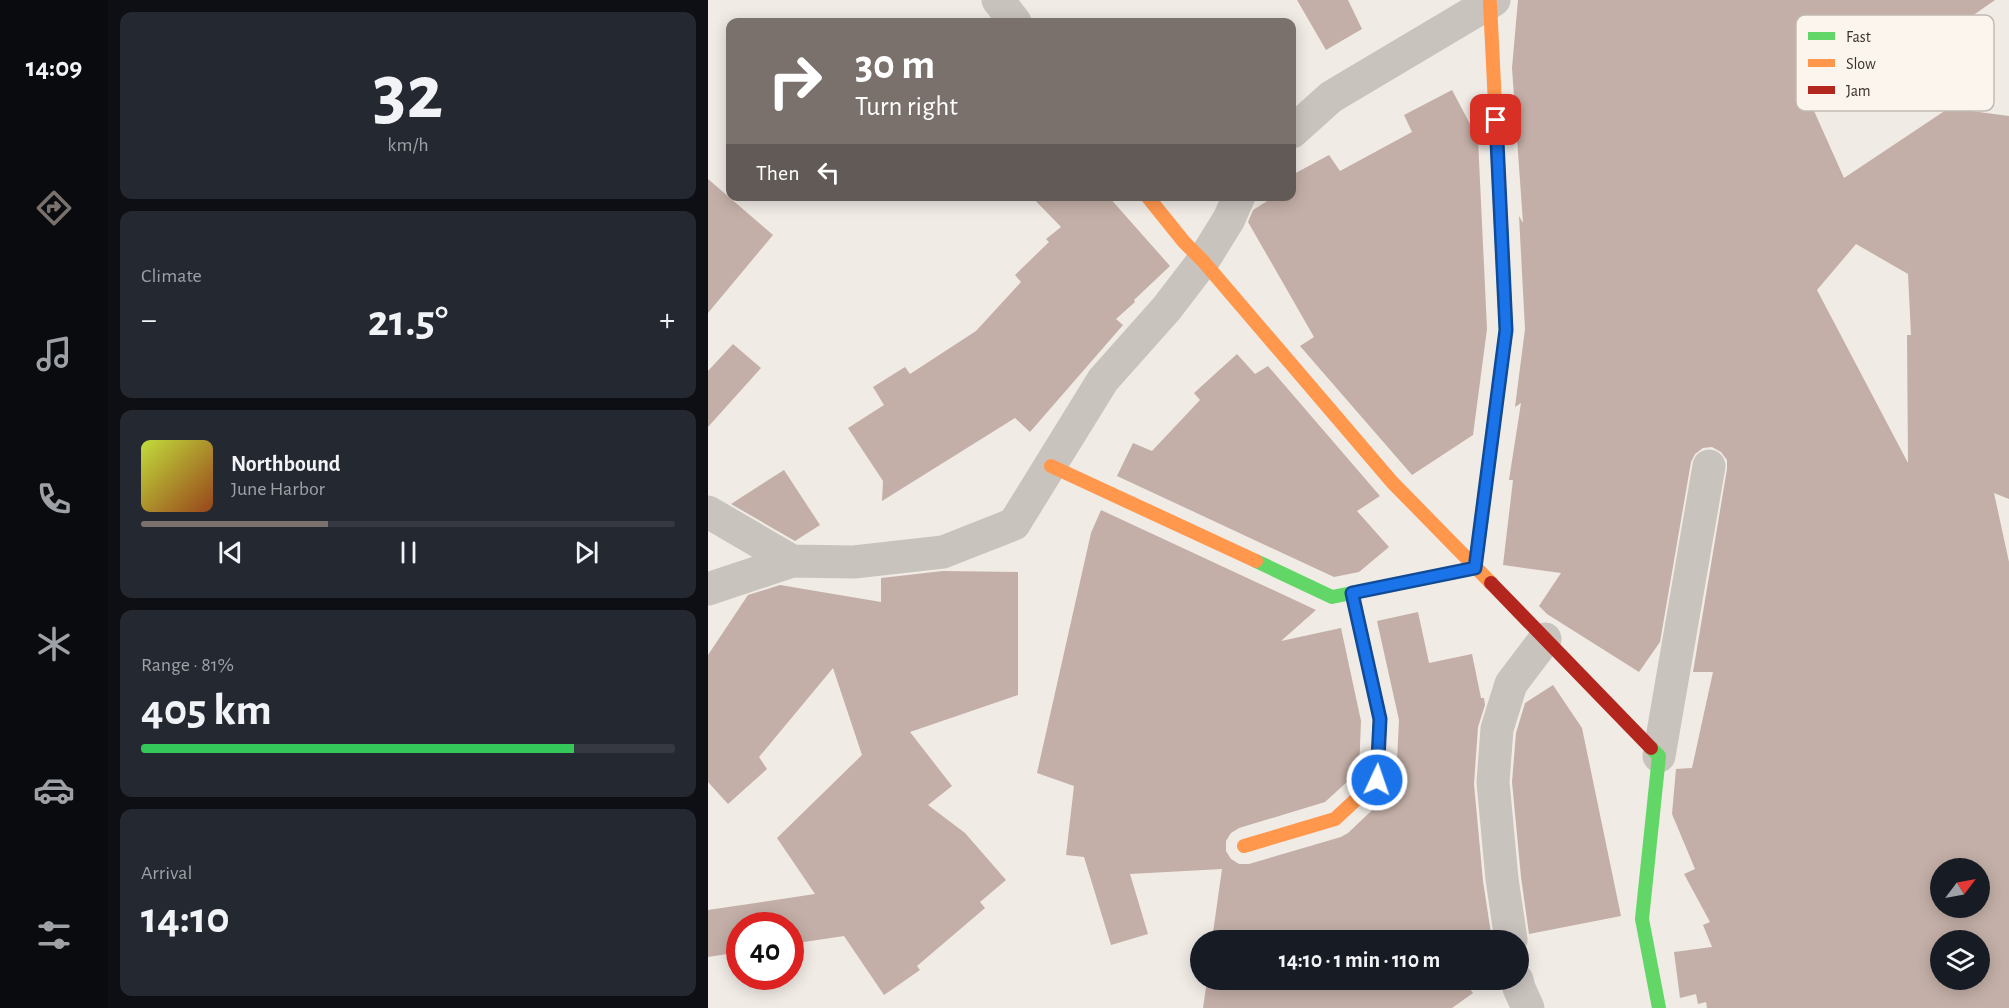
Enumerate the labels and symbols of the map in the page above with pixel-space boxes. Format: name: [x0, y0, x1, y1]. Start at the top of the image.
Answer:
legend: [1796, 15, 1994, 111]
text: Fast: [1846, 29, 1871, 45]
text: Slow: [1846, 56, 1876, 72]
text: Jam: [1846, 83, 1871, 99]
pin: [1470, 94, 1521, 145]
position arrow: [1345, 748, 1409, 812]
north arrow: [1930, 858, 1990, 918]
speed limit sign: 40: [726, 912, 804, 990]

